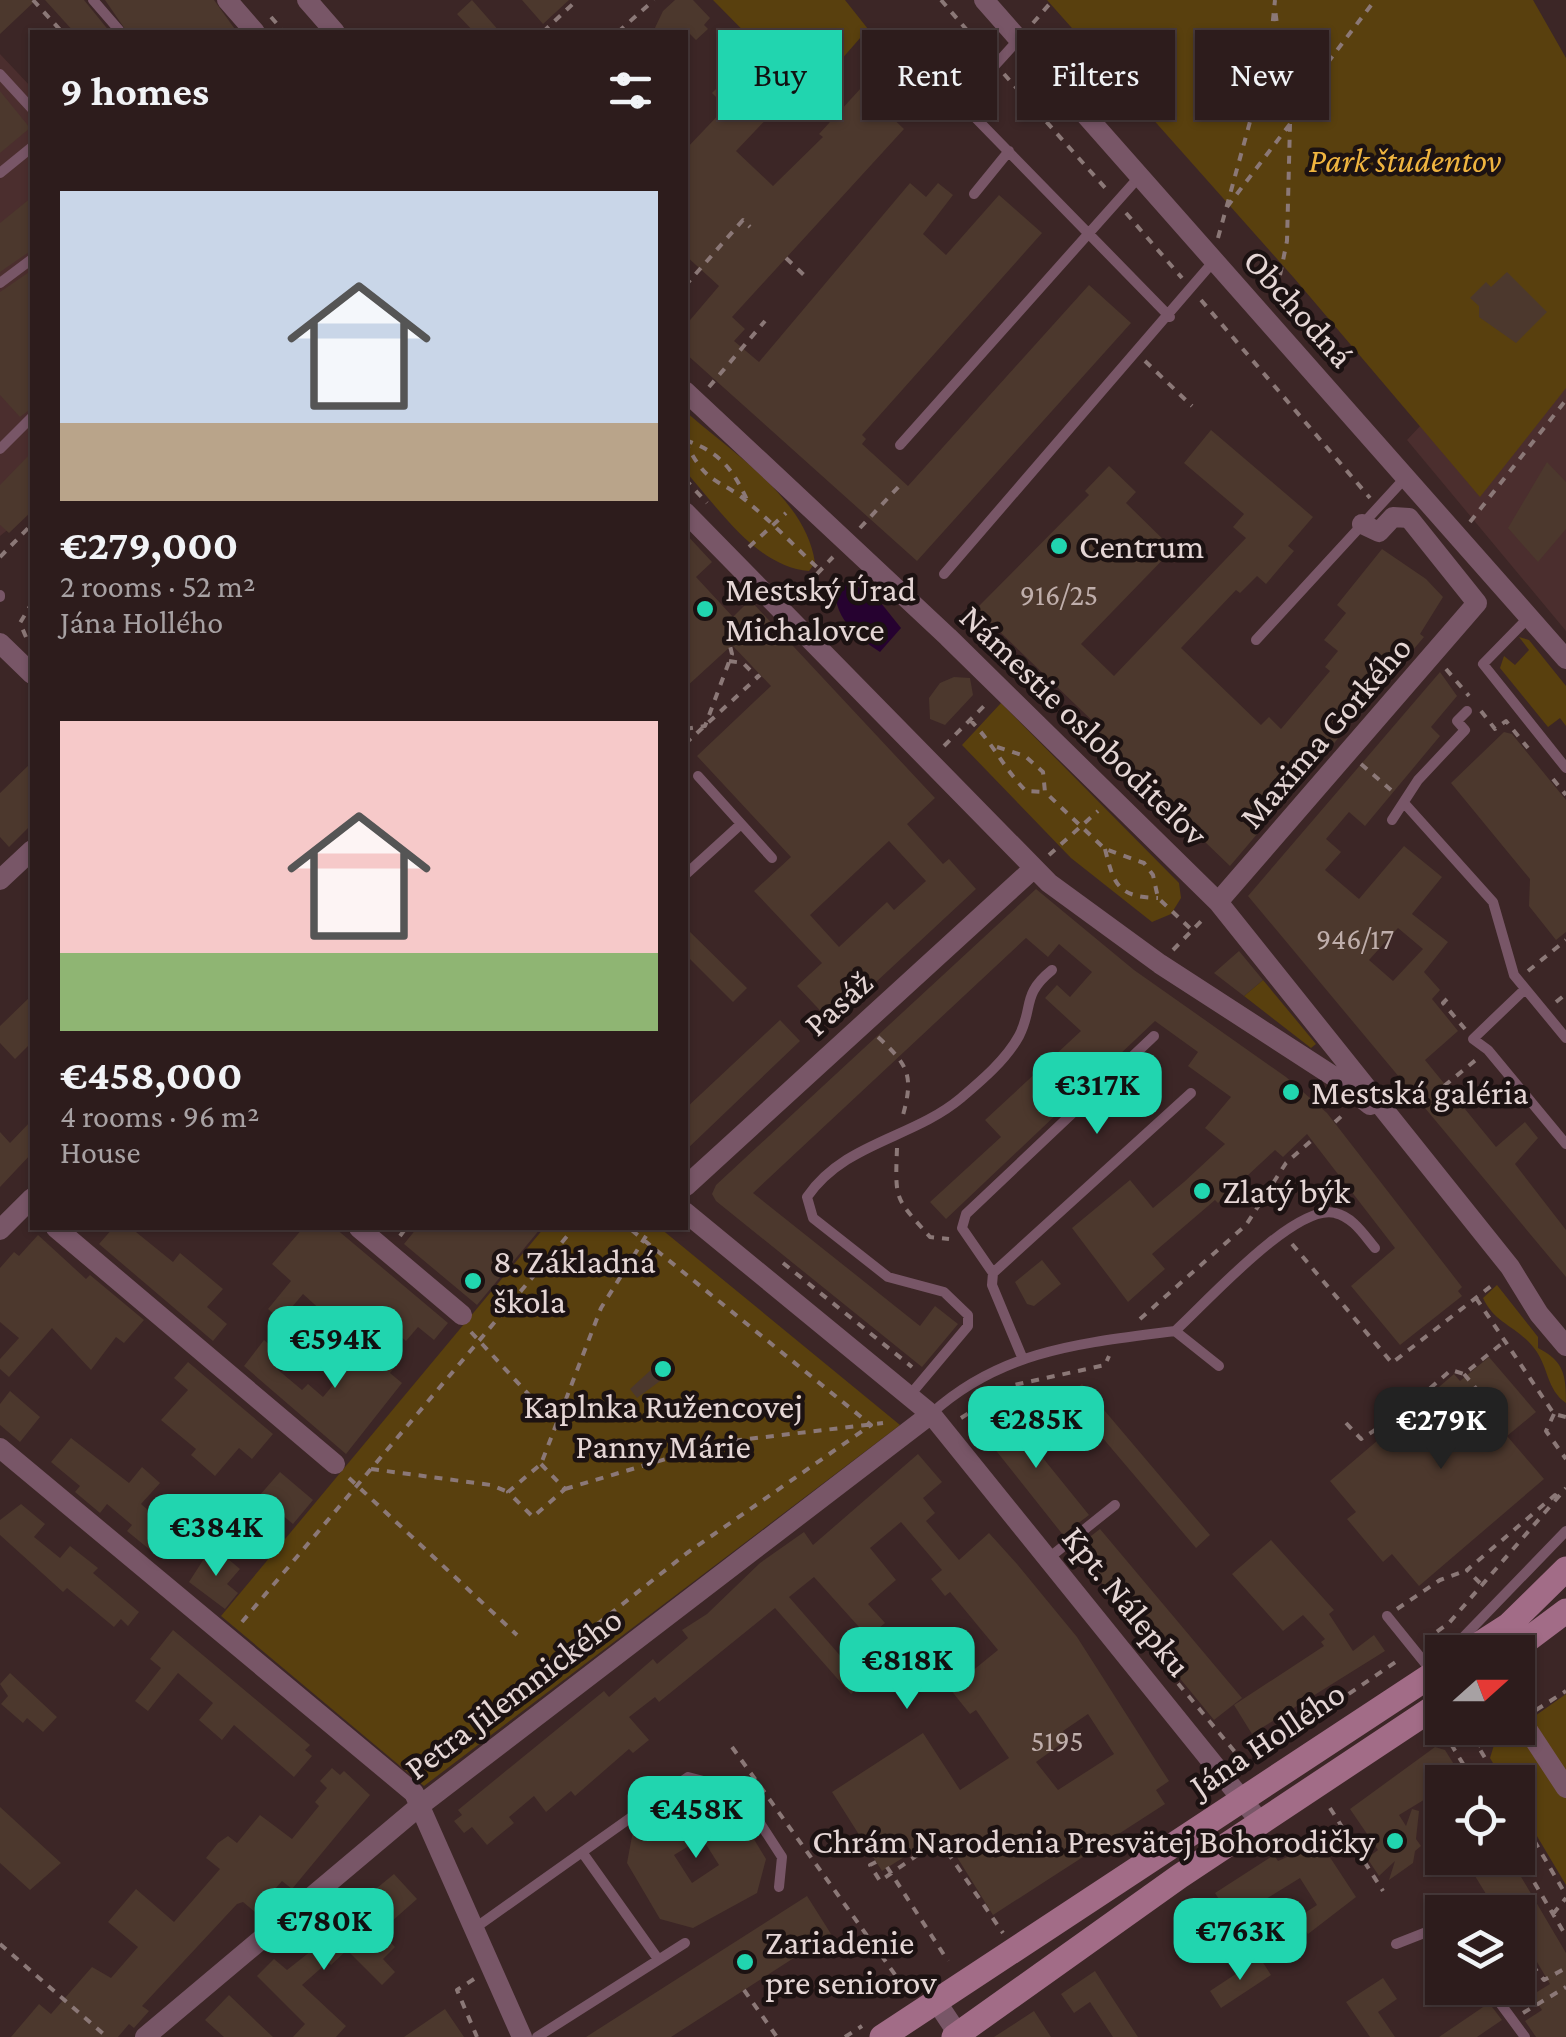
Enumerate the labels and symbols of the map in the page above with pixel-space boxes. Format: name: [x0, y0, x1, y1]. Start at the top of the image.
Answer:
park label: Park študentov: [1308, 141, 1502, 180]
street label: Obchodná: [1235, 241, 1362, 375]
place label: Centrum: [1079, 527, 1204, 566]
marker: Centrum: [1048, 535, 1070, 557]
place label: Mestský Úrad Michalovce: [725, 570, 916, 649]
house number: 916/25: [1020, 578, 1098, 611]
street label: Námestie osloboditeľov: [952, 597, 1216, 854]
marker: Mestský Úrad Michalovce: [694, 598, 716, 620]
street label: Maxima Gorkého: [1231, 628, 1419, 836]
house number: 946/17: [1316, 922, 1394, 955]
street label: Pasáž: [796, 963, 880, 1044]
pin: €317K: [1027, 1052, 1167, 1137]
place label: Mestská galéria: [1311, 1073, 1529, 1112]
marker: Mestská galéria: [1280, 1081, 1302, 1103]
place label: Zlatý býk: [1222, 1172, 1351, 1211]
marker: Zlatý býk: [1191, 1180, 1213, 1202]
place label: 8. Základná škola: [493, 1242, 656, 1321]
marker: 8. Základná škola: [462, 1270, 484, 1292]
pin: €594K: [265, 1306, 405, 1391]
marker: Kaplnka Ružencovej Panny Márie: [652, 1358, 674, 1380]
pin: €285K: [966, 1386, 1106, 1471]
place label: Kaplnka Ružencovej Panny Márie: [523, 1387, 803, 1466]
pin: €279K: [1371, 1387, 1511, 1472]
pin: €384K: [146, 1494, 286, 1579]
street label: Kpt. Nálepku: [1054, 1518, 1199, 1684]
street label: Petra Jilemnického: [397, 1599, 629, 1788]
pin: €818K: [837, 1627, 977, 1712]
north arrow: [1425, 1635, 1535, 1745]
street label: Jána Hollého: [1180, 1673, 1352, 1807]
house number: 5195: [1030, 1724, 1084, 1757]
pin: €458K: [626, 1776, 766, 1861]
place label: Chrám Narodenia Presvätej Bohorodičky: [812, 1822, 1376, 1861]
marker: Chrám Narodenia Presvätej Bohorodičky: [1384, 1830, 1406, 1852]
pin: €780K: [254, 1888, 394, 1973]
pin: €763K: [1170, 1898, 1310, 1983]
place label: Zariadenie pre seniorov: [765, 1923, 937, 2002]
marker: Zariadenie pre seniorov: [734, 1951, 756, 1973]

